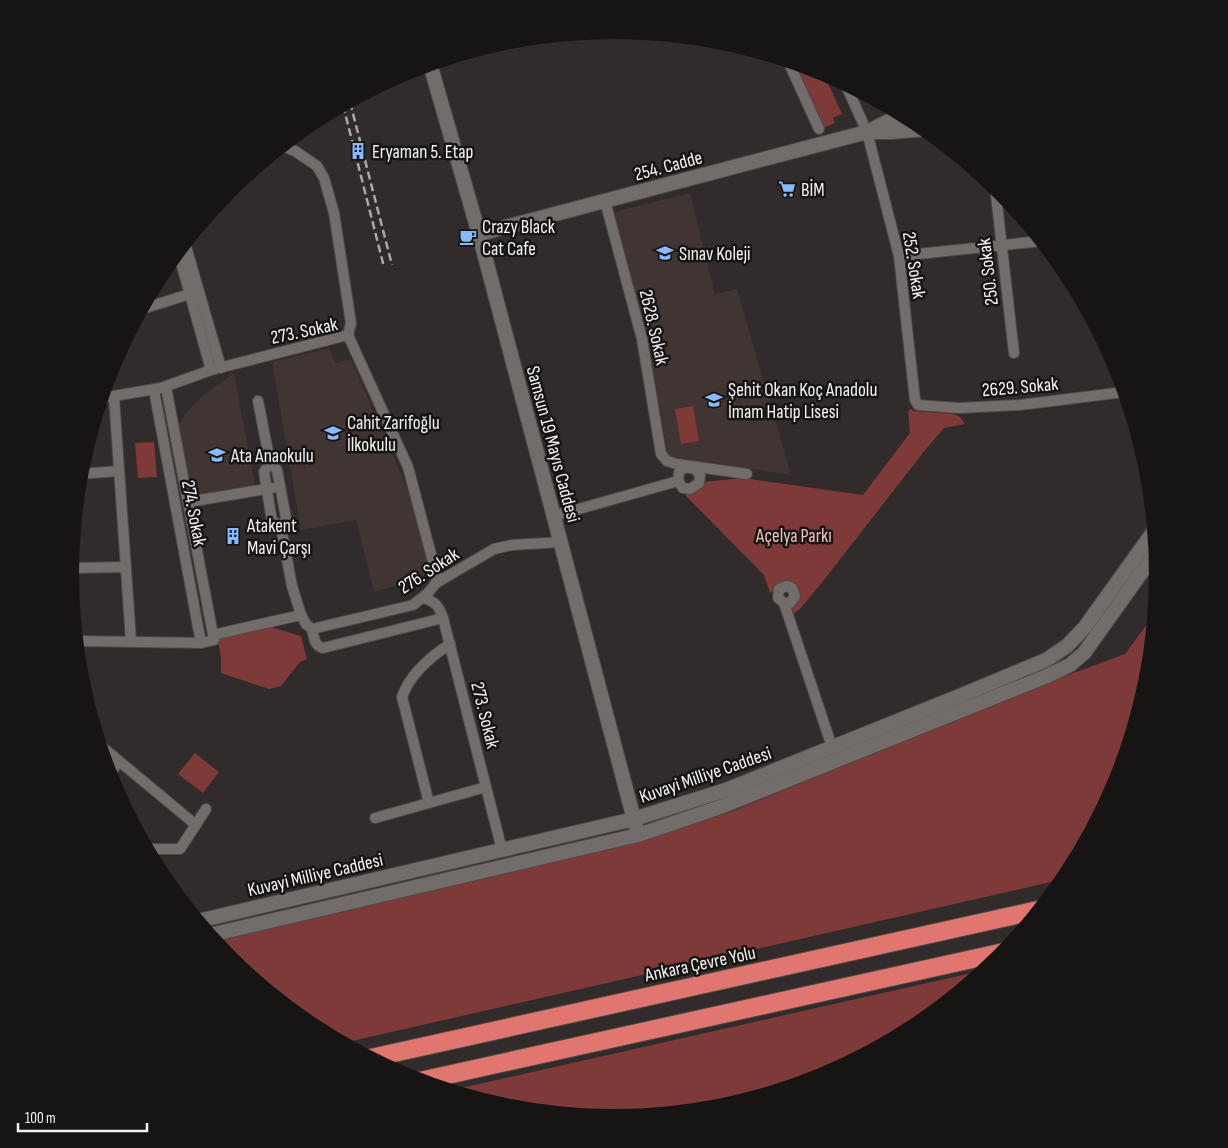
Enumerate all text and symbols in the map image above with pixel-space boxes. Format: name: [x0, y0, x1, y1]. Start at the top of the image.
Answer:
building icon: Eryaman 5. Etap: [348, 141, 368, 161]
place label: Eryaman 5. Etap: [372, 141, 473, 164]
street label: 254. Cadde: [632, 146, 705, 187]
supermarket icon: BİM: [777, 179, 797, 199]
place label: BİM: [801, 179, 825, 202]
place label: Crazy Black Cat Cafe: [482, 216, 556, 261]
cafe icon: Crazy Black Cat Cafe: [458, 227, 478, 247]
street label: 252. Sokak: [897, 230, 930, 301]
street label: 250. Sokak: [973, 236, 1004, 307]
school or university icon: Sınav Koleji: [655, 243, 675, 263]
place label: Sınav Koleji: [679, 243, 751, 266]
street label: 2628. Sokak: [634, 287, 674, 368]
street label: 273. Sokak: [269, 313, 341, 350]
street label: Samsun 19 Mayıs Caddesi: [521, 364, 584, 525]
street label: 2629. Sokak: [981, 373, 1060, 402]
place label: Şehit Okan Koç Anadolu İmam Hatip Lisesi: [728, 379, 877, 424]
school or university icon: Şehit Okan Koç Anadolu İmam Hatip Lisesi: [704, 390, 724, 410]
place label: Cahit Zarifoğlu İlkokulu: [347, 412, 440, 457]
school or university icon: Cahit Zarifoğlu İlkokulu: [323, 423, 343, 443]
school or university icon: Ata Anaokulu: [207, 445, 227, 465]
place label: Ata Anaokulu: [230, 445, 314, 468]
street label: 274. Sokak: [176, 478, 211, 549]
place label: Atakent Mavi Çarşı: [246, 515, 311, 560]
park label: Açelya Parkı: [755, 525, 832, 548]
building icon: Atakent Mavi Çarşı: [223, 526, 243, 546]
street label: 276. Sokak: [394, 543, 464, 599]
street label: 273. Sokak: [465, 680, 504, 752]
street label: Kuvayi Milliye Caddesi: [636, 742, 775, 809]
street label: Kuvayi Milliye Caddesi: [245, 849, 385, 902]
street label: Ankara Çevre Yolu: [642, 942, 758, 988]
scale bar: [18, 1100, 146, 1132]
text: 100 m: [25, 1109, 56, 1128]

